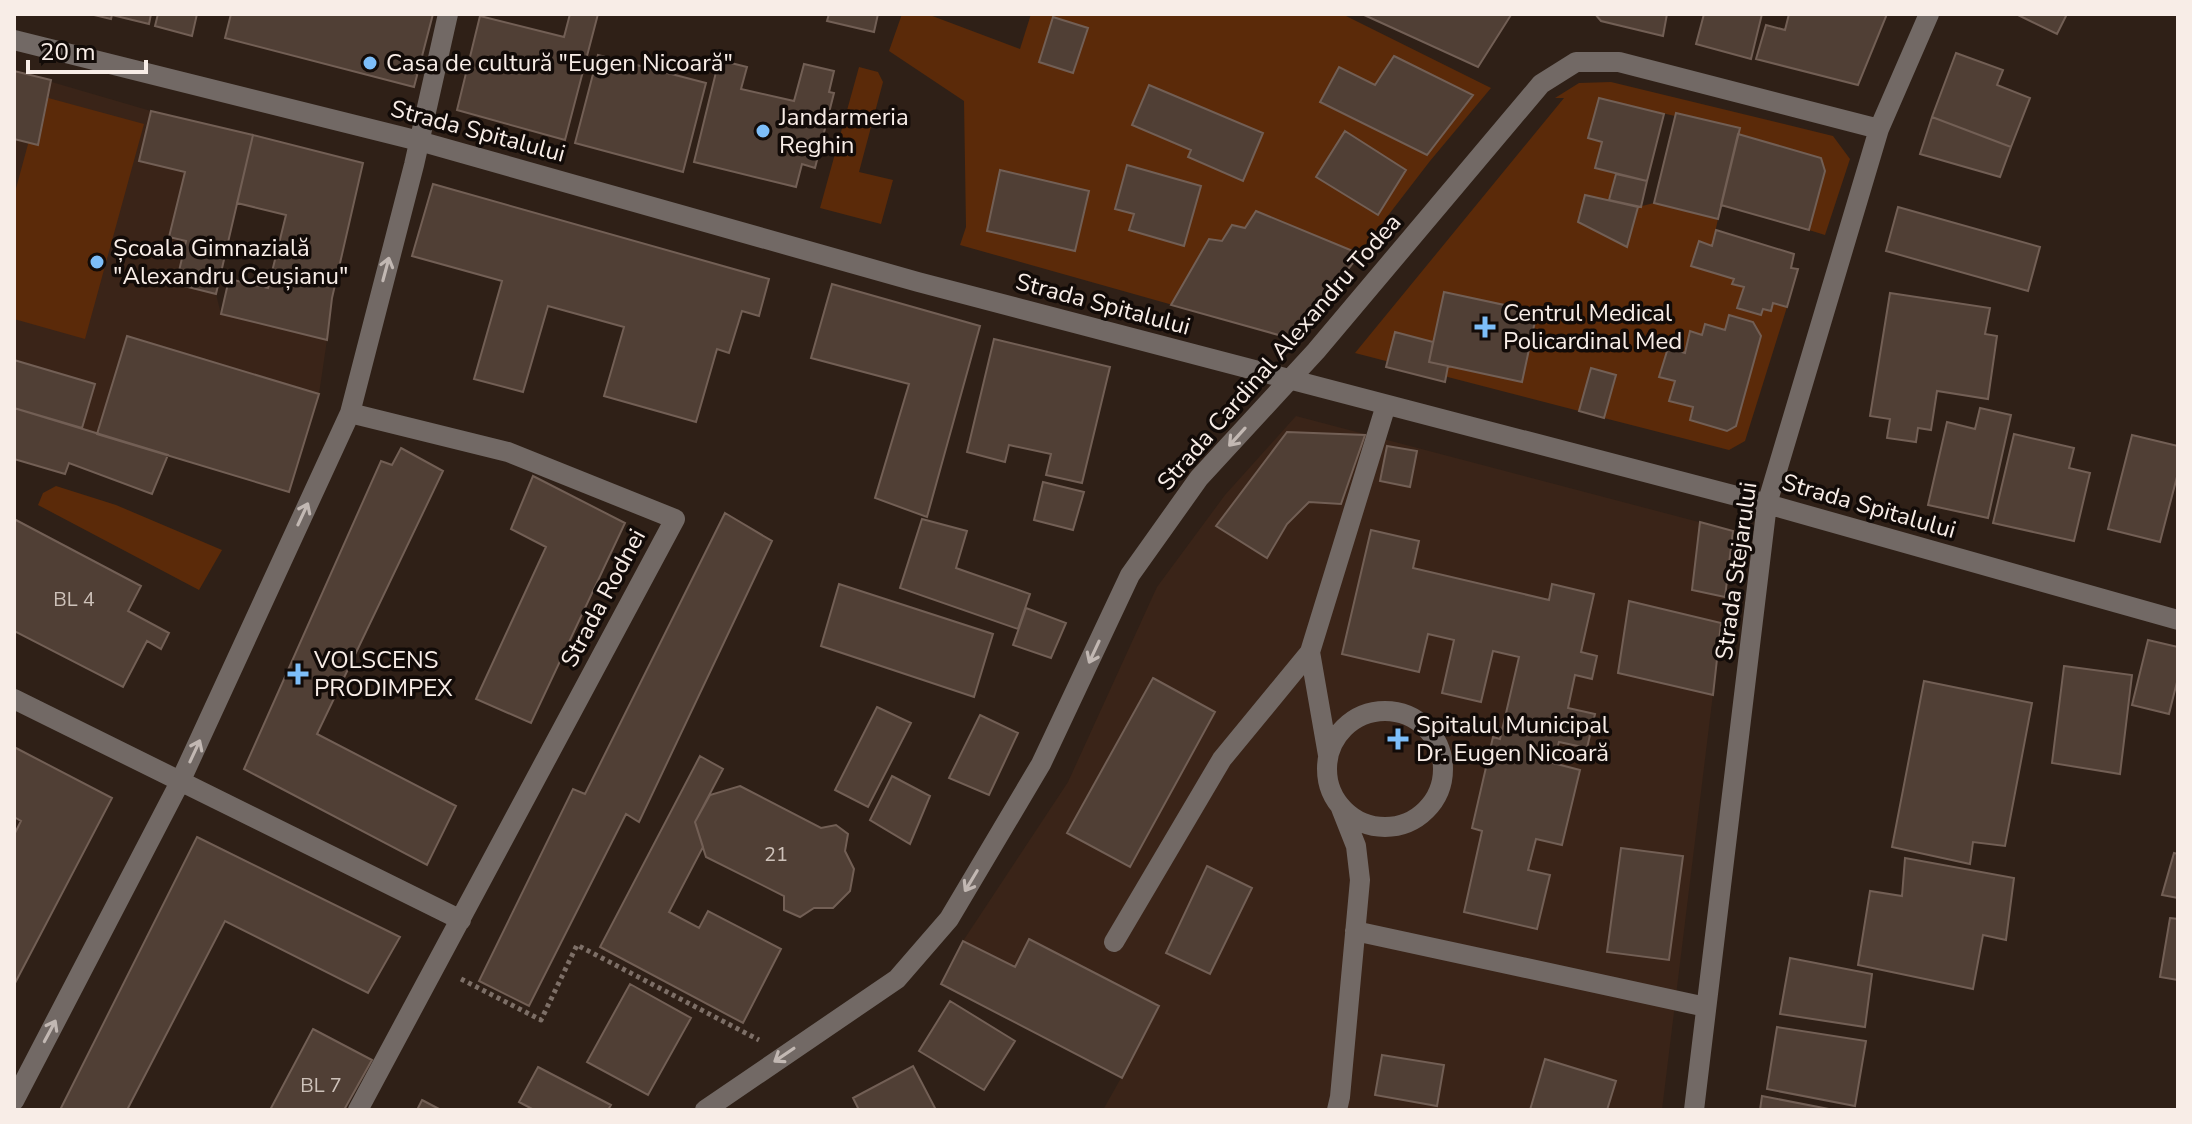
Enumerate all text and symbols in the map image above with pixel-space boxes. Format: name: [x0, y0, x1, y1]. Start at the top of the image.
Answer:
scale bar: [28, 24, 146, 74]
text: 20 m: [40, 36, 96, 68]
place label: Casa de cultură "Eugen Nicoară": [386, 47, 733, 79]
marker: Casa de cultură "Eugen Nicoară": [361, 54, 379, 72]
street label: Strada Spitalului: [387, 92, 569, 170]
place label: Jandarmeria Reghin: [778, 101, 909, 161]
marker: Jandarmeria Reghin: [754, 122, 772, 140]
street label: Strada Cardinal Alexandru Todea: [1150, 207, 1408, 497]
place label: Școala Gimnazială "Alexandru Ceușianu": [113, 232, 348, 292]
marker: Școala Gimnazială "Alexandru Ceușianu": [88, 253, 106, 271]
one-way arrow: [379, 256, 394, 282]
street label: Strada Spitalului: [1012, 265, 1194, 343]
place label: Centrul Medical Policardinal Med: [1503, 297, 1682, 357]
marker: Centrul Medical Policardinal Med: [1474, 316, 1496, 338]
one-way arrow: [1228, 427, 1247, 447]
street label: Strada Spitalului: [1778, 466, 1960, 546]
street label: Strada Stejarului: [1708, 480, 1764, 662]
one-way arrow: [296, 502, 311, 526]
street label: Strada Rodnei: [553, 523, 653, 673]
house number: BL 4: [53, 586, 95, 613]
one-way arrow: [1086, 640, 1101, 664]
place label: VOLSCENS PRODIMPEX: [313, 644, 453, 704]
marker: VOLSCENS PRODIMPEX: [289, 665, 307, 683]
place label: Spitalul Municipal Dr. Eugen Nicoară: [1416, 709, 1609, 769]
marker: Spitalul Municipal Dr. Eugen Nicoară: [1387, 728, 1409, 750]
one-way arrow: [188, 739, 203, 763]
house number: 21: [764, 841, 788, 868]
one-way arrow: [963, 869, 979, 892]
one-way arrow: [43, 1020, 59, 1044]
one-way arrow: [773, 1047, 795, 1063]
house number: BL 7: [300, 1072, 342, 1099]

